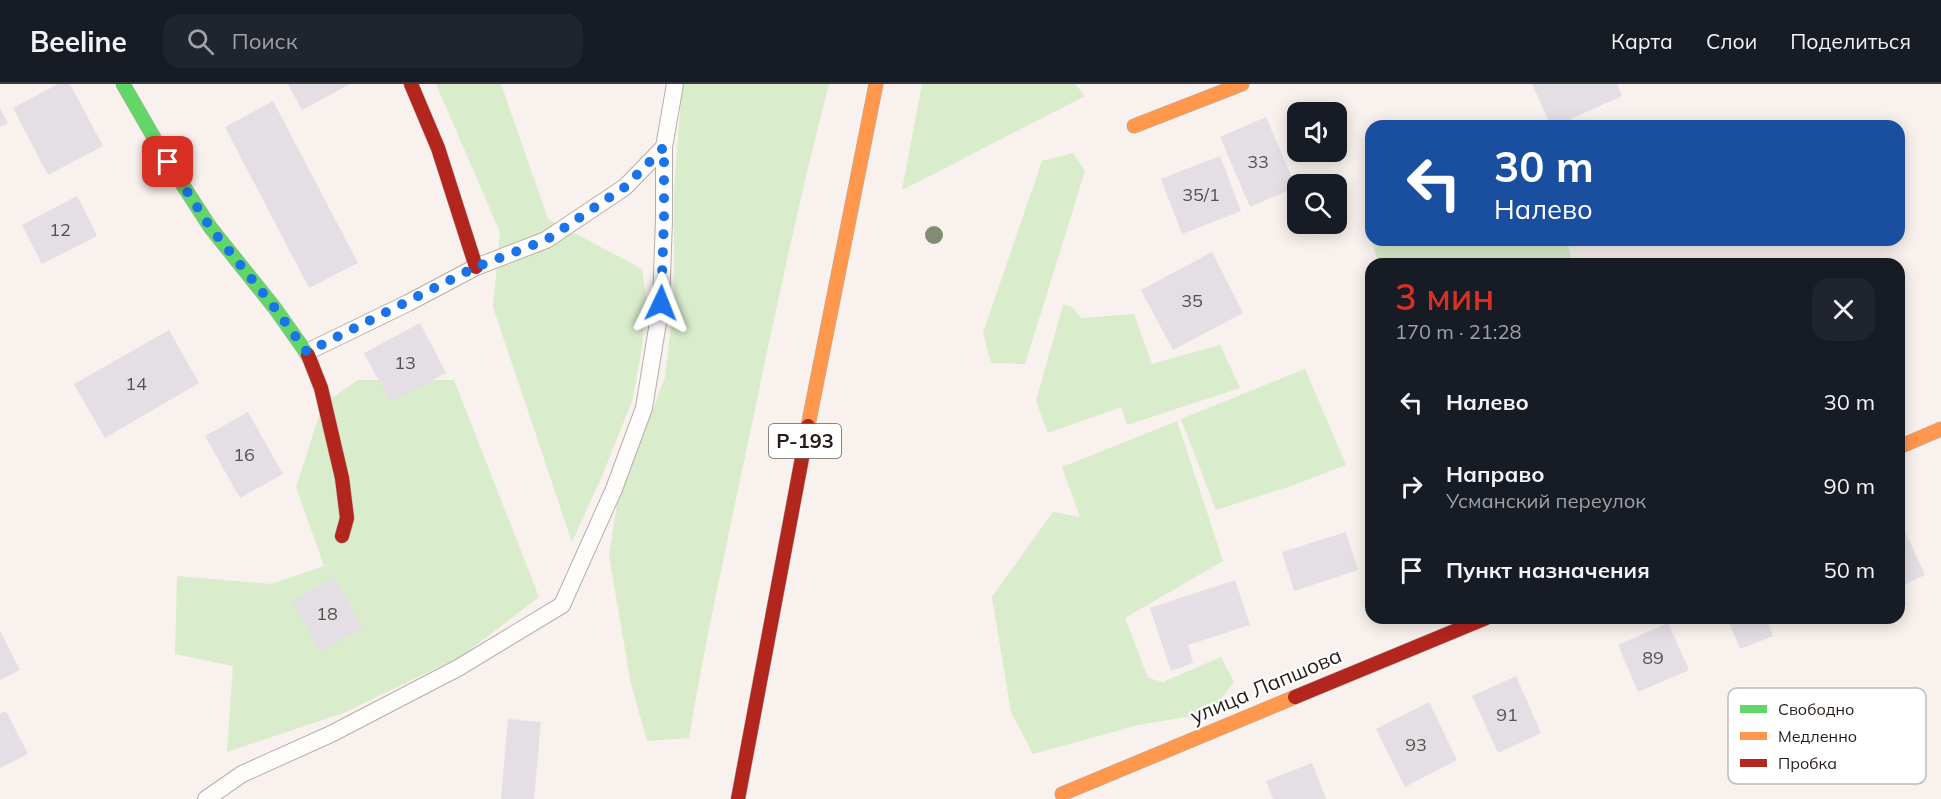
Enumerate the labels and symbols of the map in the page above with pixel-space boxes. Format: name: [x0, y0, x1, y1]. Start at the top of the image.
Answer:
pin: [142, 136, 193, 187]
house number: 33: [1247, 150, 1269, 173]
house number: 35/1: [1182, 183, 1220, 206]
house number: 12: [49, 218, 71, 241]
position arrow: [629, 271, 693, 335]
house number: 35: [1181, 289, 1203, 312]
house number: 13: [394, 351, 416, 374]
house number: 14: [125, 372, 147, 395]
road number: Р-193: [769, 424, 841, 458]
house number: 16: [233, 443, 255, 466]
house number: 18: [316, 602, 338, 625]
street label: улица Лапшова: [1186, 641, 1345, 729]
house number: 89: [1642, 646, 1664, 669]
legend: [1728, 688, 1926, 784]
text: Свободно: [1778, 699, 1854, 719]
house number: 91: [1496, 703, 1518, 726]
text: Медленно: [1778, 726, 1857, 746]
house number: 93: [1405, 733, 1427, 756]
text: Пробка: [1778, 753, 1837, 773]

